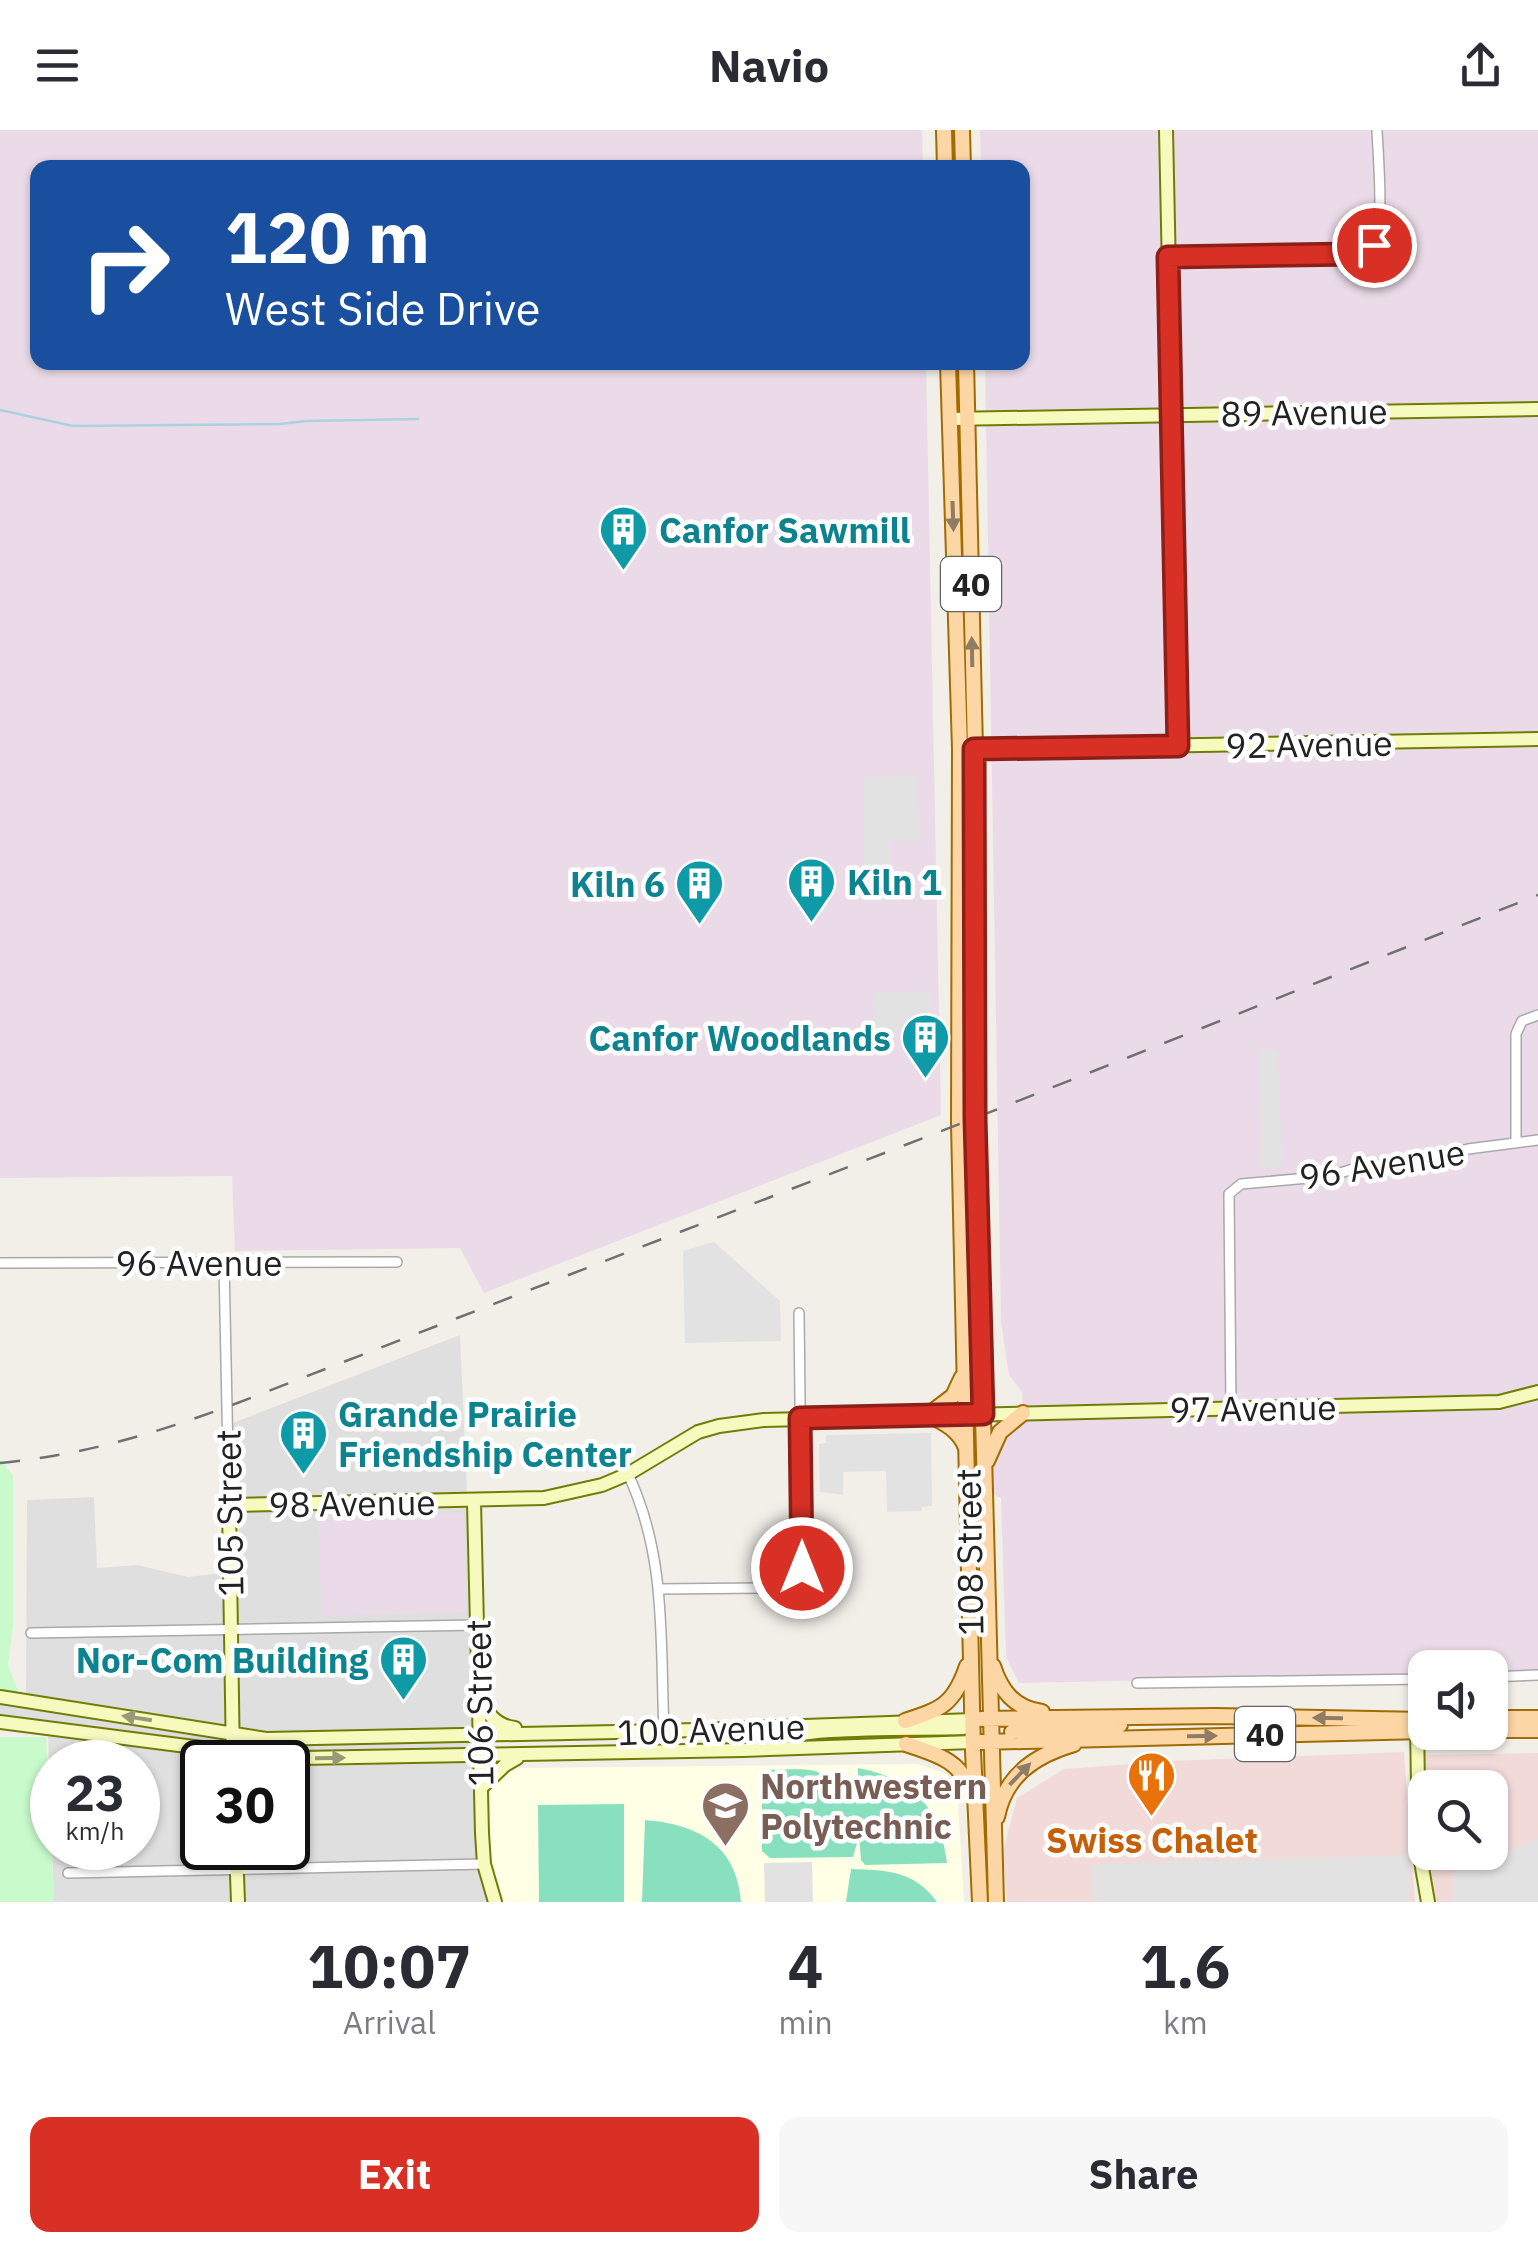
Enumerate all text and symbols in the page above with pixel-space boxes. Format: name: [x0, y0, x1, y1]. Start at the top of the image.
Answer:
text: Navio: [709, 36, 829, 94]
icon: menu: [30, 38, 85, 93]
icon: share: [1453, 38, 1508, 93]
text: 120 m: [225, 191, 430, 282]
icon: right: [60, 200, 190, 330]
pin: [1332, 203, 1417, 288]
icon: arrive: [1347, 218, 1402, 273]
text: West Side Drive: [225, 279, 540, 337]
street label: 89 Avenue: [1220, 388, 1388, 436]
one-way arrow: [945, 501, 961, 533]
building icon: Canfor Sawmill: [598, 504, 650, 572]
place label: Canfor Sawmill: [659, 507, 910, 553]
road number: 40: [941, 557, 1001, 611]
one-way arrow: [964, 635, 980, 667]
street label: 92 Avenue: [1225, 720, 1393, 768]
building icon: Kiln 1: [786, 856, 838, 924]
building icon: Kiln 6: [674, 858, 726, 926]
place label: Kiln 1: [847, 859, 942, 905]
place label: Kiln 6: [570, 861, 665, 907]
building icon: Canfor Woodlands: [900, 1012, 952, 1080]
place label: Canfor Woodlands: [589, 1015, 891, 1061]
street label: 96 Avenue: [1296, 1128, 1468, 1200]
street label: 96 Avenue: [115, 1240, 283, 1286]
street label: 97 Avenue: [1169, 1384, 1337, 1432]
place label: Grande Prairie Friendship Center: [338, 1391, 632, 1477]
building icon: Grande Prairie Friendship Center: [277, 1408, 329, 1476]
street label: 105 Street: [205, 1429, 253, 1597]
street label: 108 Street: [945, 1468, 993, 1636]
street label: 98 Avenue: [268, 1479, 436, 1527]
position arrow: [750, 1516, 854, 1620]
street label: 106 Street: [455, 1619, 503, 1787]
building icon: Nor-Com Building: [377, 1634, 429, 1702]
place label: Nor-Com Building: [76, 1637, 369, 1683]
map controls: [1408, 1650, 1508, 1870]
button: sound: [1408, 1650, 1508, 1750]
street label: 100 Avenue: [616, 1703, 806, 1755]
road number: 40: [1235, 1707, 1295, 1761]
one-way arrow: [1311, 1709, 1343, 1725]
one-way arrow: [121, 1710, 152, 1726]
one-way arrow: [1186, 1727, 1218, 1743]
speed limit sign: 30: [180, 1740, 310, 1870]
one-way arrow: [315, 1749, 347, 1765]
restaurant icon: Swiss Chalet: [1126, 1750, 1178, 1818]
text: 23: [65, 1760, 125, 1825]
place label: Northwestern Polytechnic: [760, 1763, 987, 1849]
one-way arrow: [1008, 1763, 1031, 1787]
button: search: [1408, 1770, 1508, 1870]
school or university icon: Northwestern Polytechnic: [699, 1780, 751, 1848]
text: km/h: [66, 1814, 124, 1847]
place label: Swiss Chalet: [1046, 1817, 1258, 1863]
text: 10:07: [307, 1926, 471, 2005]
text: 4: [788, 1926, 824, 2005]
text: 1.6: [1140, 1926, 1231, 2005]
text: Arrival: [343, 2001, 436, 2043]
text: min: [779, 2001, 833, 2043]
text: km: [1163, 2001, 1208, 2043]
button: Exit: [30, 2117, 759, 2232]
button: Share: [779, 2117, 1508, 2232]

